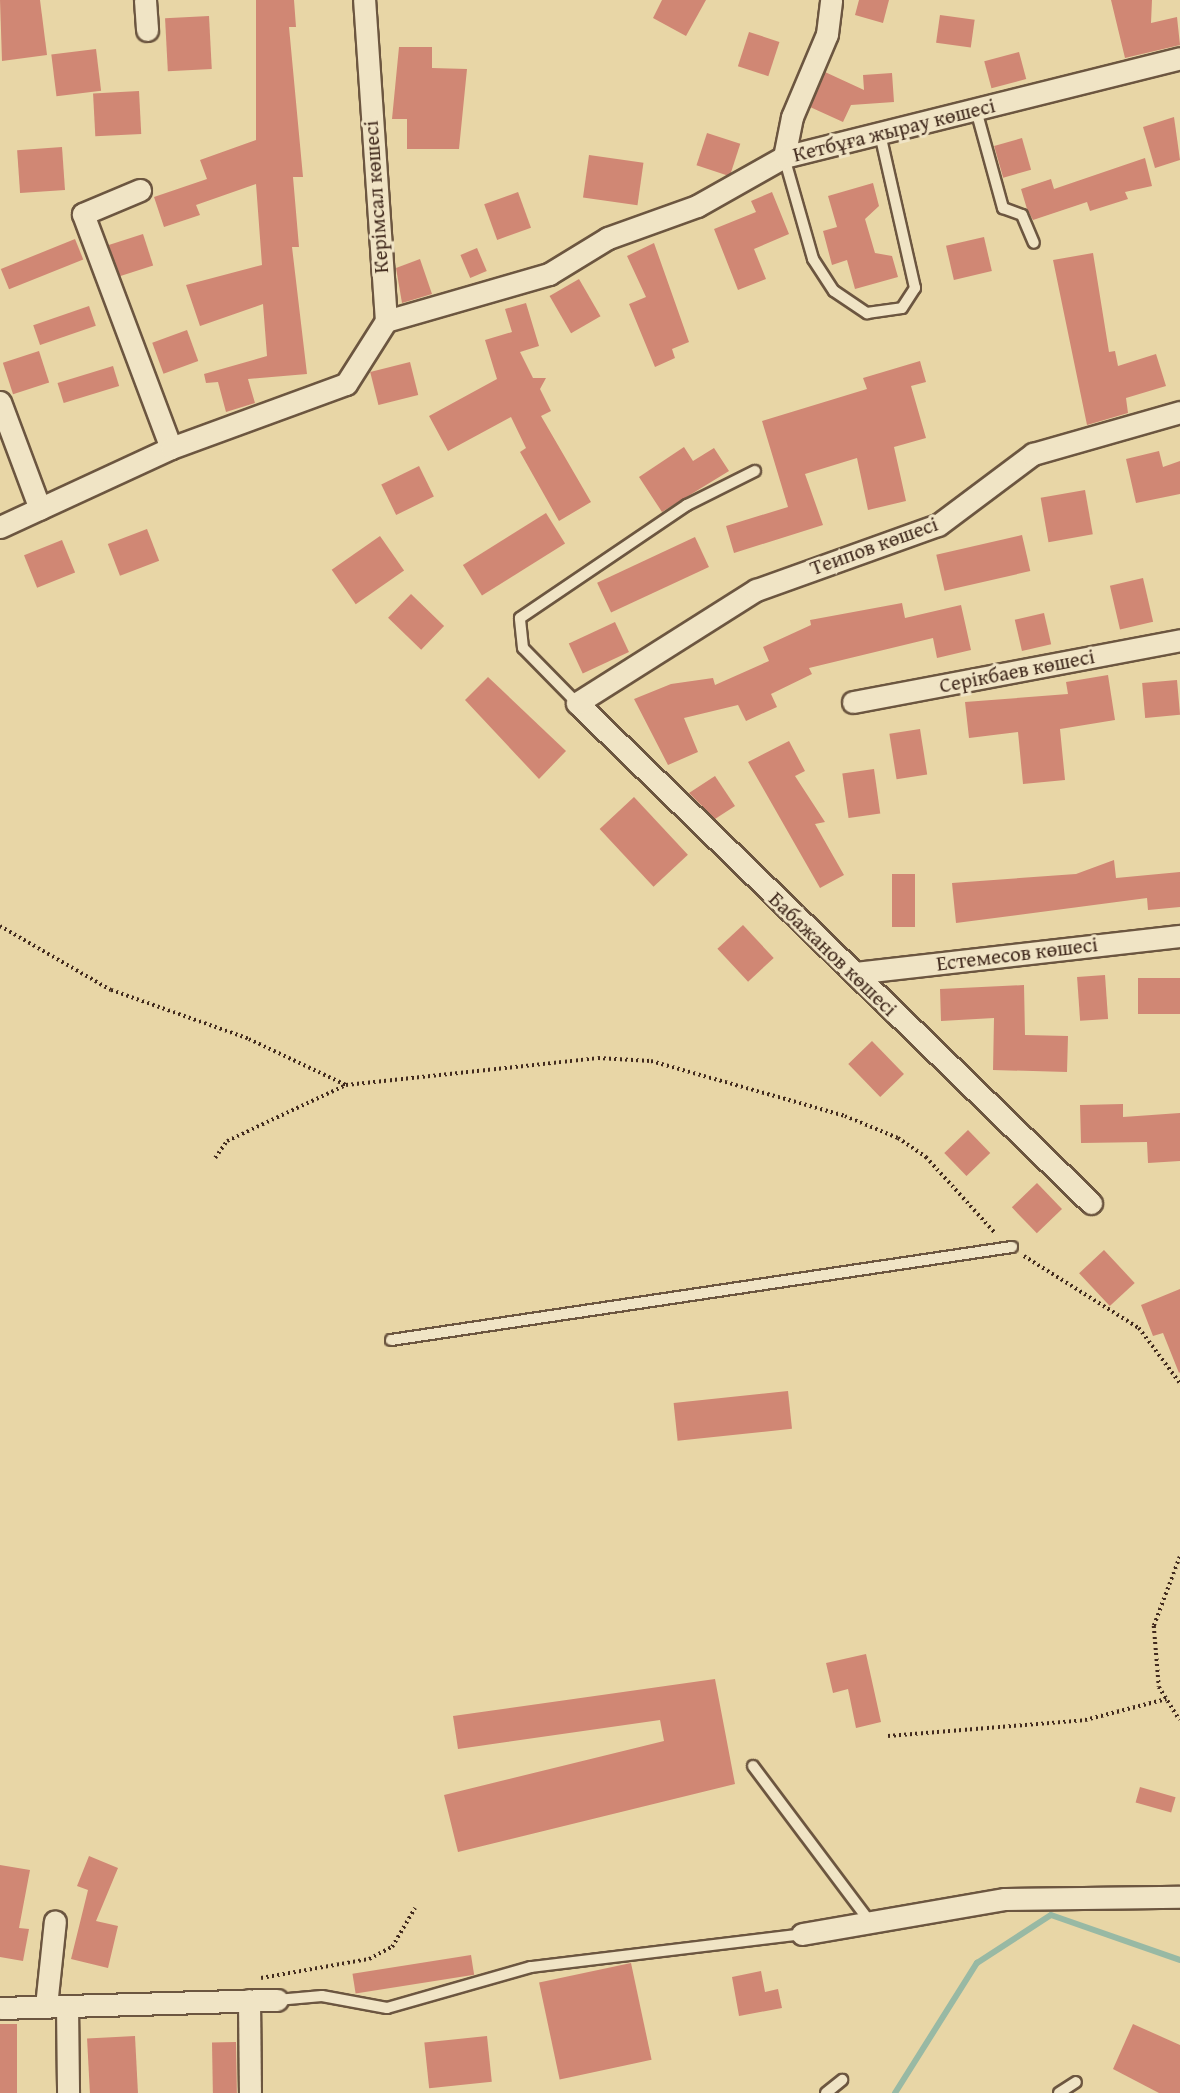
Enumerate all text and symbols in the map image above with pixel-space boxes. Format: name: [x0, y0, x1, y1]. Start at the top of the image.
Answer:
street label: Кетбұға жырау көшесі: [790, 93, 998, 167]
street label: Керімсал көшесі: [358, 120, 394, 274]
street label: Теипов көшесі: [807, 511, 941, 581]
street label: Серікбаев көшесі: [937, 644, 1097, 698]
street label: Бабажанов көшесі: [764, 886, 902, 1022]
street label: Естемесов көшесі: [935, 932, 1099, 976]

